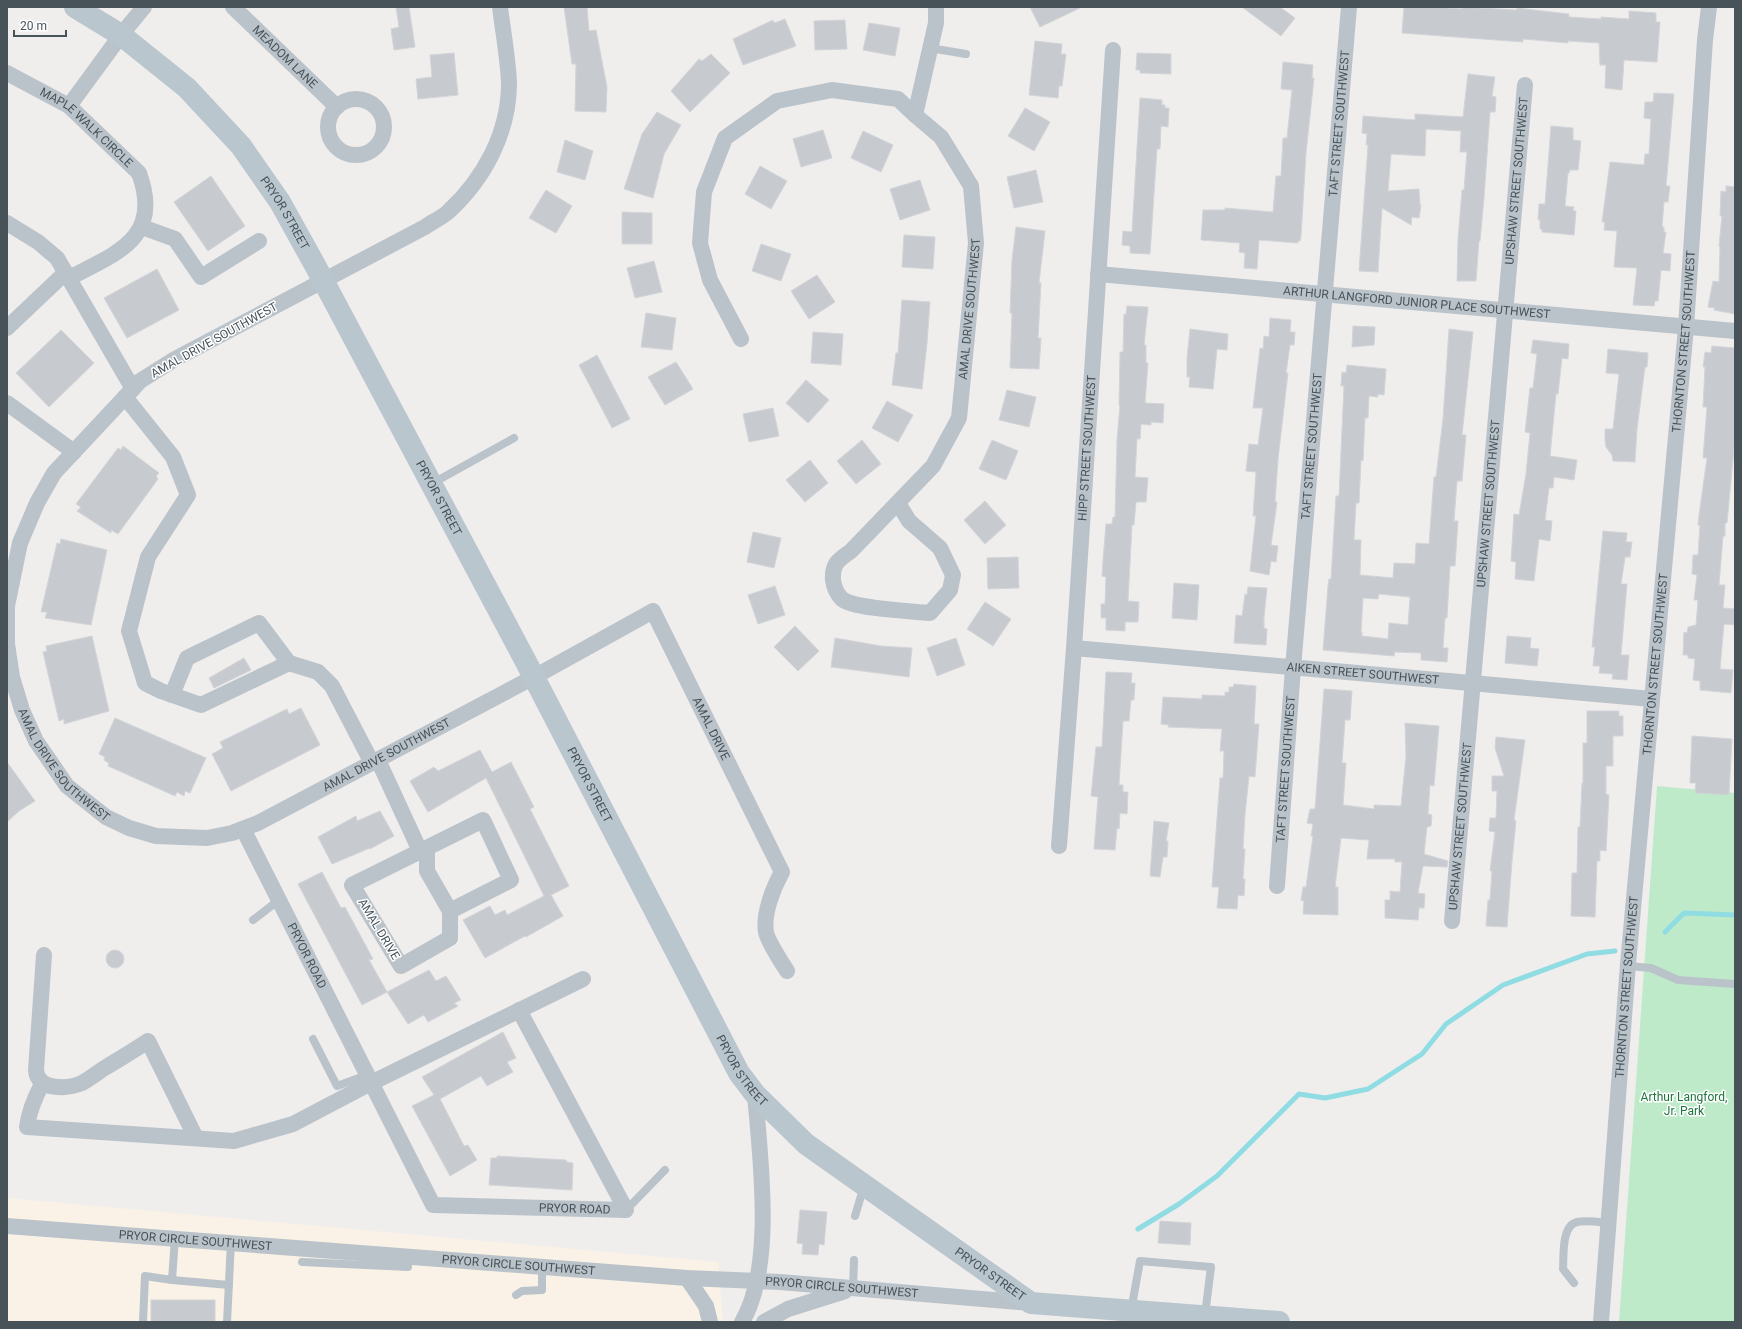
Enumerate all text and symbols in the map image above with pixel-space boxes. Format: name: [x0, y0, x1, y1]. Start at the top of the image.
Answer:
scale bar: [14, 12, 66, 38]
text: 20 m: [20, 19, 47, 33]
street label: MEADOM LANE: [250, 23, 320, 91]
street label: TAFT STREET SOUTHWEST: [1326, 50, 1352, 198]
street label: MAPLE WALK CIRCLE: [38, 85, 136, 170]
street label: UPSHAW STREET SOUTHWEST: [1502, 96, 1531, 265]
street label: PRYOR STREET: [257, 174, 312, 252]
street label: AMAL DRIVE SOUTHWEST: [956, 237, 983, 380]
street label: THORNTON STREET SOUTHWEST: [1669, 250, 1698, 433]
street label: ARTHUR LANGFORD JUNIOR PLACE SOUTHWEST: [1283, 284, 1551, 321]
street label: AMAL DRIVE SOUTHWEST: [148, 299, 280, 381]
street label: TAFT STREET SOUTHWEST: [1299, 372, 1325, 520]
street label: HIPP STREET SOUTHWEST: [1075, 375, 1099, 521]
street label: UPSHAW STREET SOUTHWEST: [1474, 419, 1503, 588]
street label: PRYOR STREET: [413, 458, 465, 538]
street label: THORNTON STREET SOUTHWEST: [1640, 573, 1671, 756]
street label: AIKEN STREET SOUTHWEST: [1286, 660, 1440, 687]
street label: AMAL DRIVE: [690, 695, 733, 763]
street label: TAFT STREET SOUTHWEST: [1273, 695, 1298, 843]
street label: AMAL DRIVE SOUTHWEST: [15, 706, 113, 824]
street label: AMAL DRIVE SOUTHWEST: [320, 715, 453, 794]
street label: UPSHAW STREET SOUTHWEST: [1446, 742, 1475, 911]
street label: PRYOR STREET: [564, 745, 615, 825]
street label: THORNTON STREET SOUTHWEST: [1612, 895, 1641, 1079]
street label: AMAL DRIVE: [355, 896, 403, 962]
street label: PRYOR ROAD: [285, 921, 330, 991]
street label: PRYOR STREET: [713, 1032, 770, 1109]
park label: Arthur Langford, Jr. Park: [1641, 1090, 1727, 1118]
street label: PRYOR ROAD: [539, 1201, 611, 1217]
street label: PRYOR CIRCLE SOUTHWEST: [118, 1228, 273, 1253]
street label: PRYOR STREET: [952, 1245, 1028, 1304]
street label: PRYOR CIRCLE SOUTHWEST: [441, 1252, 596, 1278]
street label: PRYOR CIRCLE SOUTHWEST: [765, 1274, 919, 1301]

